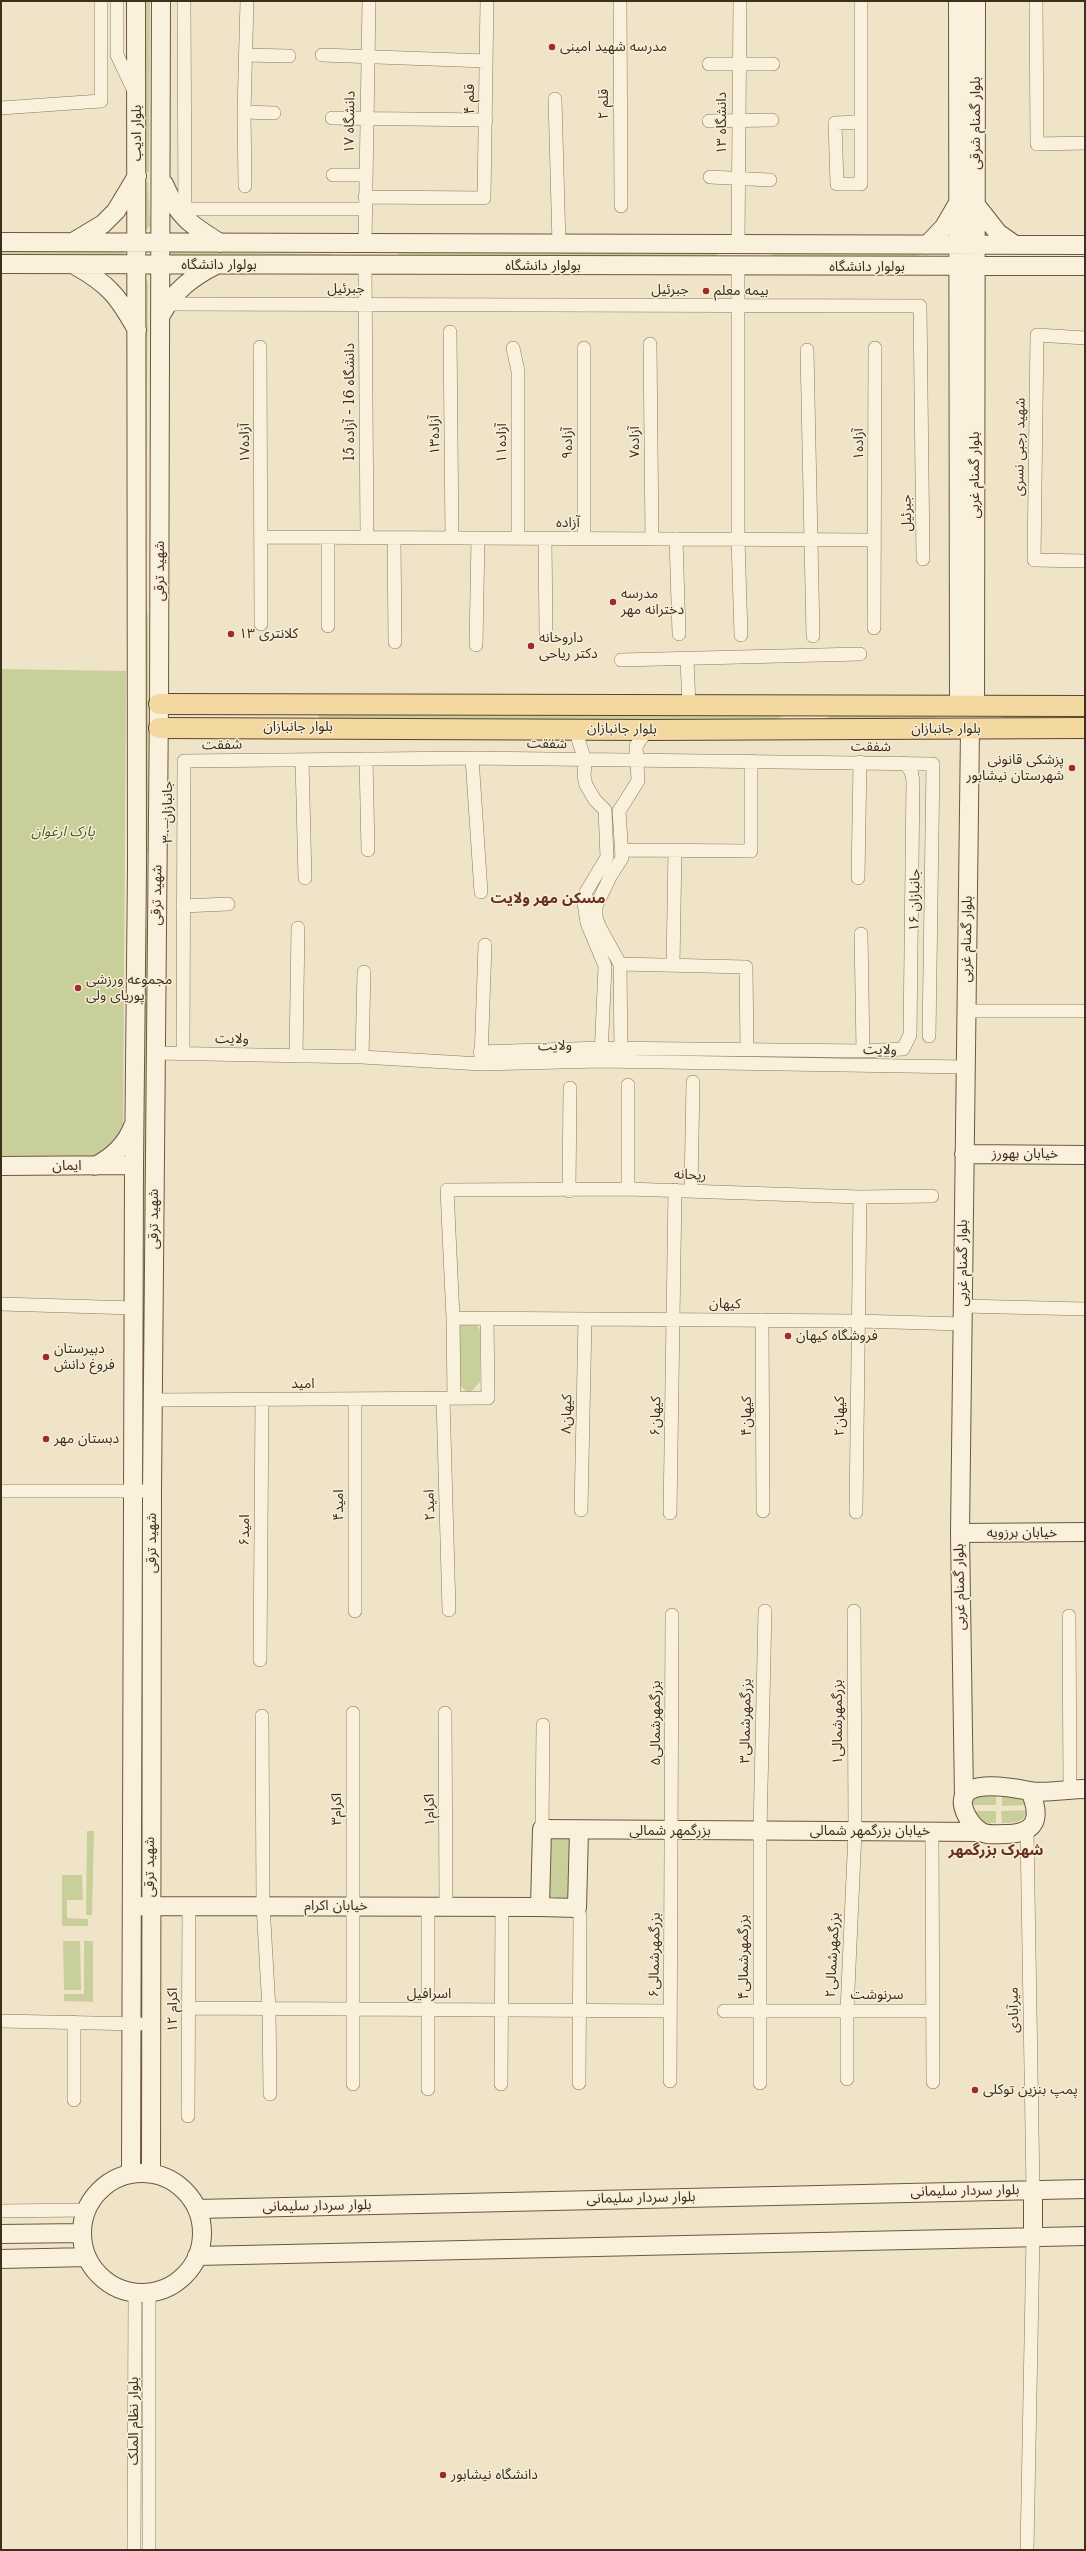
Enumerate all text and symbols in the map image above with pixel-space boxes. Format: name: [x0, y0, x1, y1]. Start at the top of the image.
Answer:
place label: مدرسه شهید امینی: [560, 39, 667, 55]
marker: مدرسه شهید امینی: [547, 42, 557, 52]
street label: بلوار گمنام شرقی: [968, 76, 984, 170]
street label: قلم ۴: [462, 84, 478, 114]
street label: قلم ۲: [596, 89, 612, 119]
street label: دانشگاه ۱۷: [341, 91, 359, 153]
street label: دانشگاه ۱۳: [714, 92, 730, 154]
street label: بلوار ادیب: [129, 105, 145, 161]
street label: بولوار دانشگاه: [181, 257, 257, 273]
street label: بولوار دانشگاه: [505, 258, 581, 274]
street label: بولوار دانشگاه: [829, 259, 905, 275]
street label: جبرئیل: [327, 281, 365, 297]
street label: جبرئیل: [651, 282, 689, 298]
place label: بیمه معلم: [714, 283, 769, 299]
marker: بیمه معلم: [701, 286, 711, 296]
street label: دانشگاه 16 - آزاده 15: [342, 343, 358, 461]
street label: شهید رجبی نسری: [1011, 398, 1029, 496]
street label: آزاده۱۳: [426, 415, 444, 455]
street label: آزاده۱۷: [236, 423, 254, 463]
street label: آزاده۱۱: [494, 423, 510, 463]
street label: آزاده۷: [627, 426, 643, 458]
street label: آزاده۹: [560, 427, 576, 459]
street label: آزاده۱: [851, 428, 867, 460]
street label: بلوار گمنام غربی: [967, 432, 983, 518]
street label: جبرئیل: [898, 494, 916, 532]
street label: آزاده: [556, 515, 580, 531]
street label: شهید ترقی: [152, 541, 168, 601]
place label: مدرسه دخترانه مهر: [621, 586, 684, 618]
marker: مدرسه دخترانه مهر: [608, 597, 618, 607]
place label: کلانتری ۱۳: [239, 626, 298, 642]
marker: کلانتری ۱۳: [226, 629, 236, 639]
place label: داروخانه دکتر ریاحی: [539, 630, 598, 662]
marker: داروخانه دکتر ریاحی: [526, 641, 536, 651]
street label: بلوار جانبازان: [263, 719, 333, 735]
street label: بلوار جانبازان: [587, 720, 657, 738]
street label: بلوار جانبازان: [911, 721, 981, 737]
street label: شفقت: [527, 735, 567, 753]
street label: شفقت: [202, 736, 242, 754]
street label: شفقت: [851, 738, 891, 756]
place label: پزشکی قانونی شهرستان نیشابور: [966, 752, 1064, 784]
marker: پزشکی قانونی شهرستان نیشابور: [1067, 763, 1077, 773]
street label: جانبازان ۳۰: [160, 781, 176, 843]
park label: پارک ارغوان: [31, 824, 95, 840]
street label: شهید ترقی: [148, 865, 166, 925]
street label: جانبازان ۱۶: [906, 869, 924, 931]
district label: مسکن مهر ولایت: [490, 890, 606, 908]
street label: بلوار گمنام غربی: [958, 895, 976, 983]
place label: مجموعه ورزشی پوریای ولی: [86, 972, 172, 1004]
marker: مجموعه ورزشی پوریای ولی: [73, 983, 83, 993]
street label: ولایت: [215, 1030, 249, 1048]
street label: ولایت: [538, 1037, 572, 1055]
street label: ولایت: [863, 1041, 897, 1059]
street label: خیابان بهورز: [992, 1146, 1058, 1162]
street label: ایمان: [52, 1158, 82, 1174]
street label: ریحانه: [673, 1166, 707, 1184]
street label: شهید ترقی: [146, 1189, 162, 1249]
street label: بلوار گمنام غربی: [955, 1220, 971, 1306]
street label: کیهان: [709, 1295, 741, 1313]
place label: فروشگاه کیهان: [796, 1328, 878, 1344]
marker: فروشگاه کیهان: [783, 1331, 793, 1341]
place label: دبیرستان فروغ دانش: [54, 1341, 115, 1374]
marker: دبیرستان فروغ دانش: [41, 1352, 51, 1362]
street label: امید: [291, 1376, 315, 1392]
street label: کیهان۸: [558, 1394, 576, 1434]
street label: کیهان۶: [647, 1396, 665, 1436]
street label: کیهان۴: [739, 1396, 755, 1436]
street label: کیهان۲: [832, 1396, 848, 1436]
place label: دبستان مهر: [54, 1431, 119, 1447]
marker: دبستان مهر: [41, 1434, 51, 1444]
street label: امید۴: [331, 1489, 347, 1521]
street label: امید۲: [421, 1489, 439, 1521]
street label: شهید ترقی: [144, 1513, 160, 1573]
street label: امید۶: [237, 1514, 253, 1546]
street label: خیابان برزویه: [987, 1525, 1057, 1541]
street label: بلوار گمنام غربی: [951, 1543, 969, 1631]
street label: بزرگمهرشمالی۳: [737, 1678, 755, 1764]
street label: بزرگمهرشمالی۱: [830, 1679, 846, 1765]
street label: بزرگمهرشمالی۵: [648, 1680, 664, 1766]
street label: اکرام۳: [329, 1793, 345, 1825]
street label: اکرام۱: [421, 1794, 439, 1826]
street label: بزرگمهر شمالی: [629, 1823, 711, 1839]
street label: خیابان بزرگمهر شمالی: [810, 1823, 930, 1839]
street label: شهید ترقی: [142, 1837, 158, 1897]
district label: شهرک بزرگمهر: [948, 1842, 1044, 1860]
street label: خیابان اکرام: [304, 1898, 368, 1914]
street label: بزرگمهرشمالی۶: [646, 1912, 664, 1998]
street label: بزرگمهرشمالی۲: [822, 1912, 844, 1998]
street label: بزرگمهرشمالی۴: [736, 1914, 752, 2000]
street label: اسرافیل: [407, 1986, 451, 2002]
street label: سرنوشت: [851, 1987, 903, 2003]
street label: میرآبادی: [1005, 1987, 1023, 2033]
street label: اکرام ۱۲: [165, 1988, 181, 2032]
place label: پمپ بنزین توکلی: [983, 2082, 1078, 2098]
marker: پمپ بنزین توکلی: [970, 2085, 980, 2095]
street label: بلوار سردار سلیمانی: [910, 2182, 1020, 2200]
street label: بلوار سردار سلیمانی: [586, 2189, 696, 2207]
street label: بلوار سردار سلیمانی: [262, 2197, 372, 2215]
street label: بلوار نظام الملک: [126, 2377, 142, 2465]
place label: دانشگاه نیشابور: [451, 2467, 538, 2483]
marker: دانشگاه نیشابور: [438, 2470, 448, 2480]

